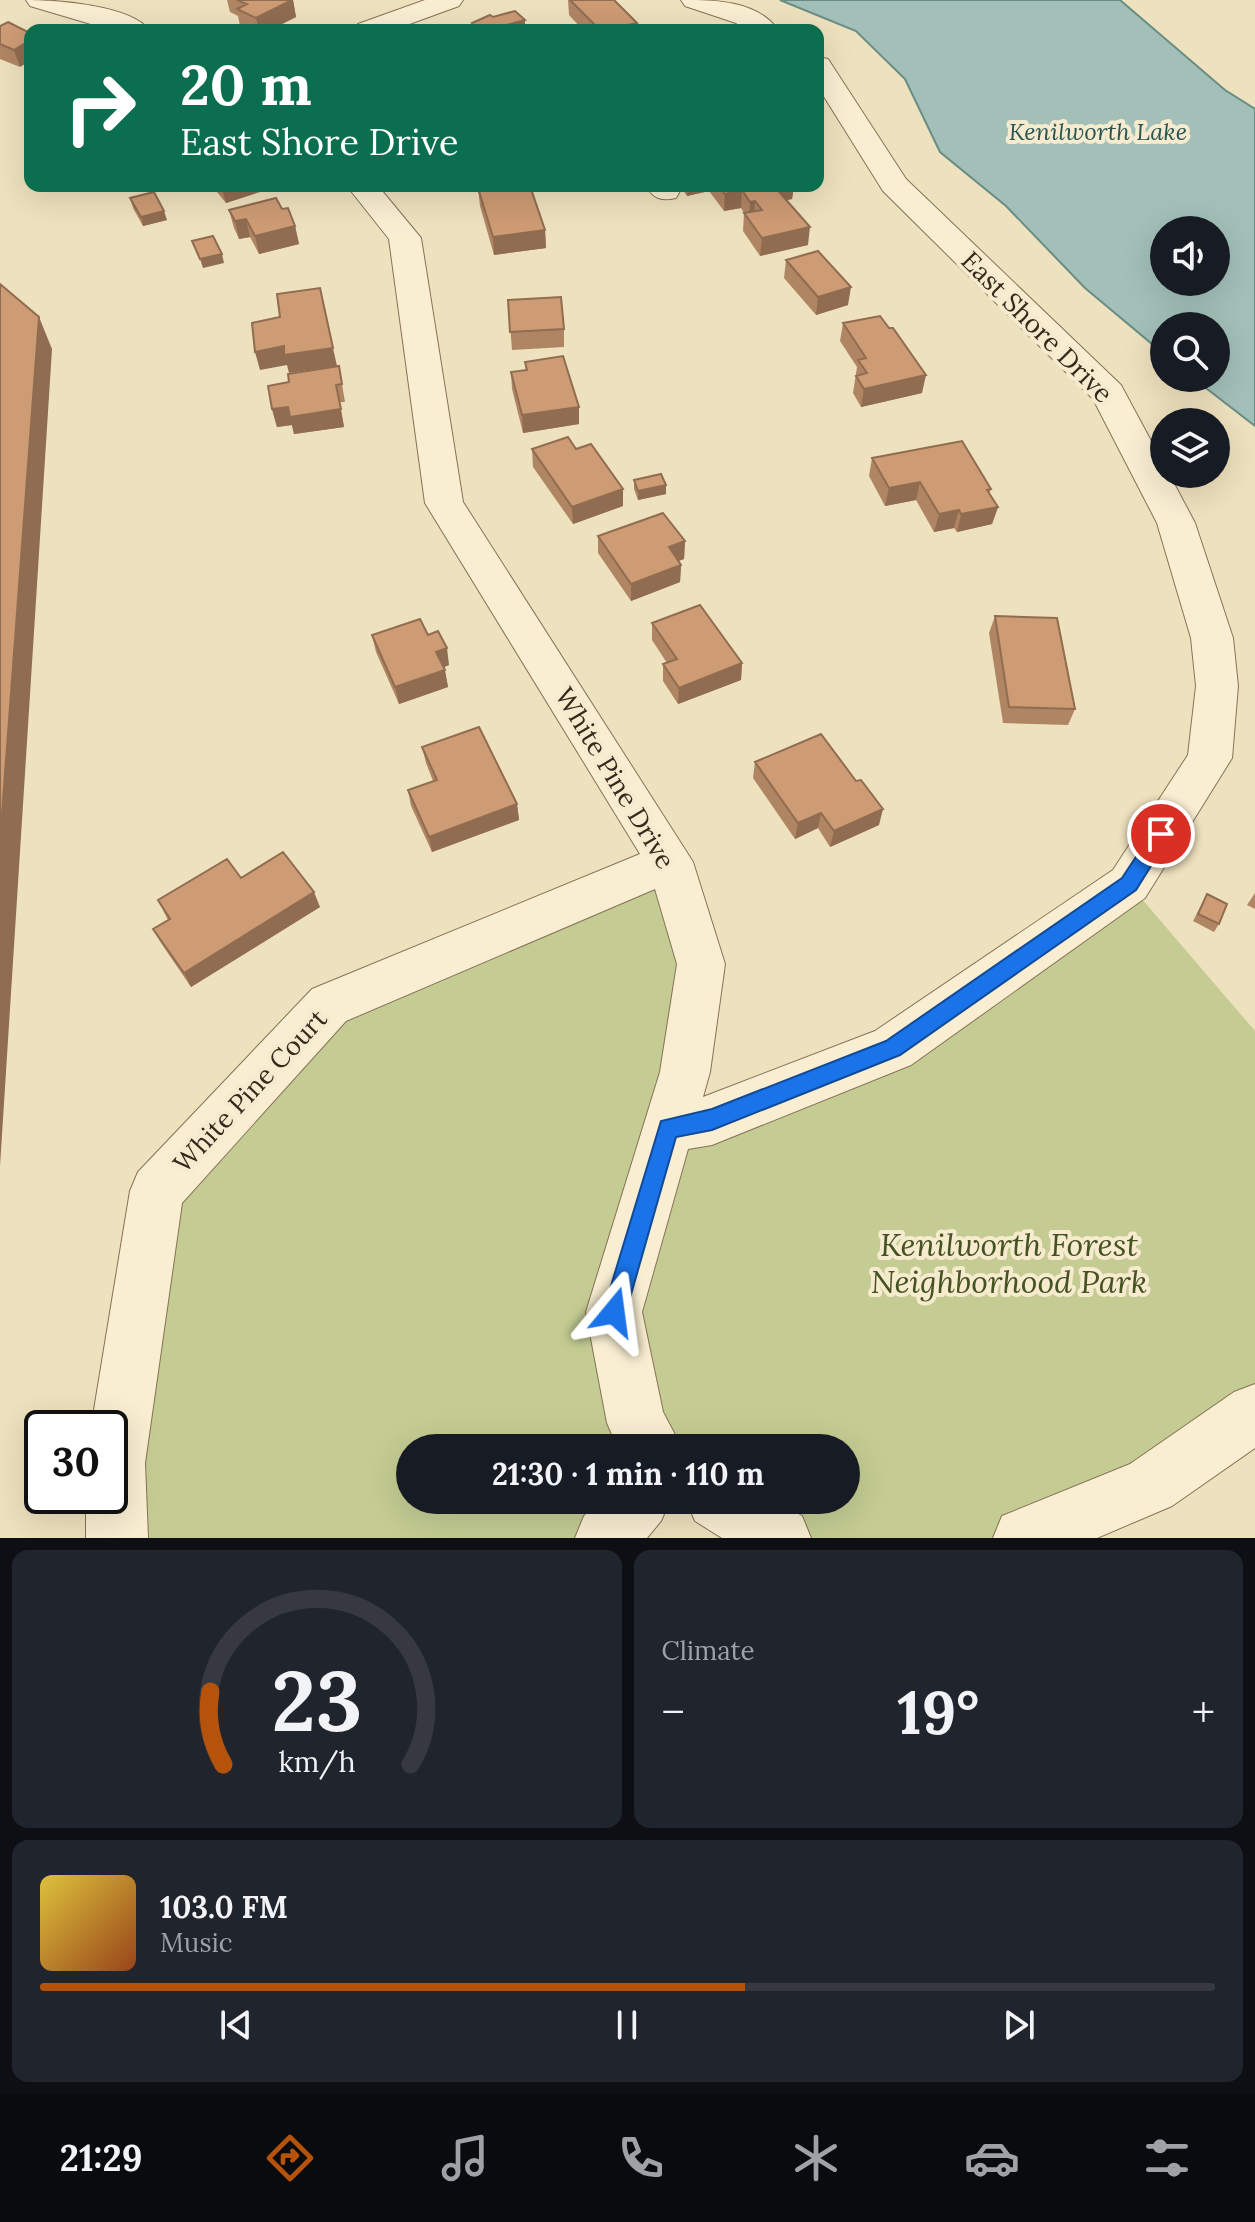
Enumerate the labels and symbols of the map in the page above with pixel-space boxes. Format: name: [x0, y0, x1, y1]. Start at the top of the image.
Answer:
water label: Kenilworth Lake: [1009, 116, 1187, 147]
street label: East Shore Drive: [955, 244, 1120, 409]
street label: White Pine Drive: [548, 681, 683, 874]
pin: [1127, 800, 1195, 868]
street label: White Pine Court: [166, 1002, 334, 1179]
park label: Kenilworth Forest Neighborhood Park: [871, 1224, 1147, 1302]
position arrow: [572, 1270, 656, 1354]
speed limit sign: 30: [24, 1410, 128, 1514]

